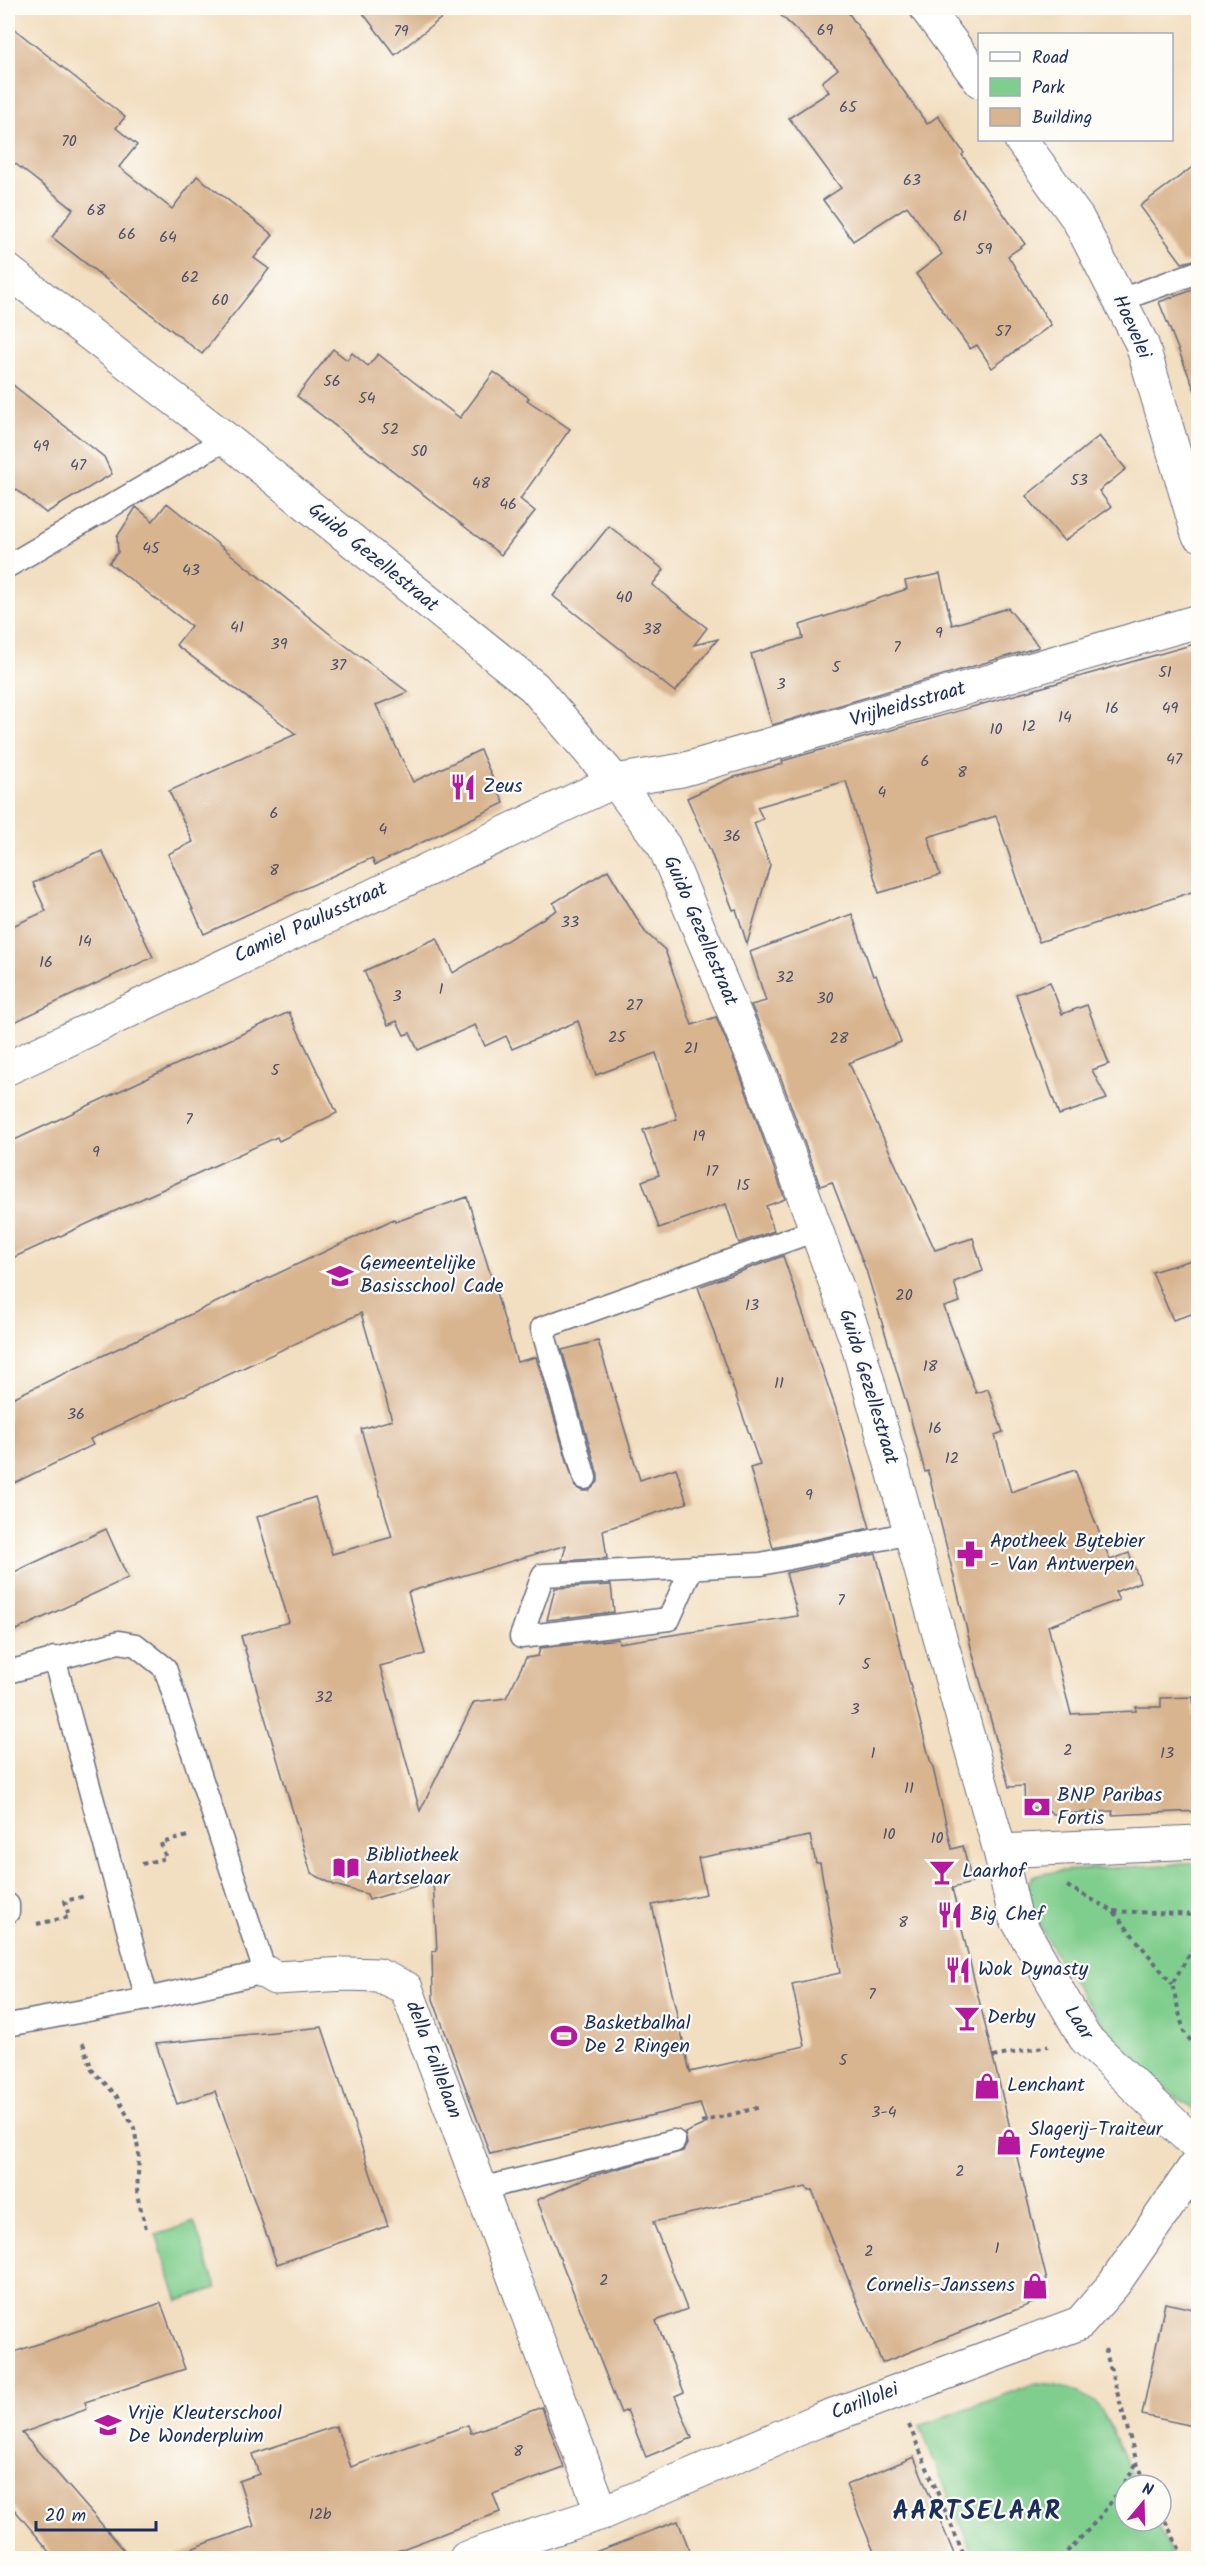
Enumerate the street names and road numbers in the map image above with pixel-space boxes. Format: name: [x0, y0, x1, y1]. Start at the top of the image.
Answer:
street label: Hoevelei: [1103, 290, 1160, 365]
street label: Guido Gezellestraat: [300, 495, 446, 621]
street label: Vrijheidsstraat: [846, 673, 970, 737]
street label: Guido Gezellestraat: [654, 851, 746, 1012]
street label: Camiel Paulusstraat: [229, 873, 393, 973]
street label: Guido Gezellestraat: [829, 1305, 907, 1469]
street label: della Faillelaan: [396, 1996, 470, 2124]
street label: Laar: [1055, 1999, 1102, 2048]
street label: Carillolei: [826, 2374, 905, 2430]

